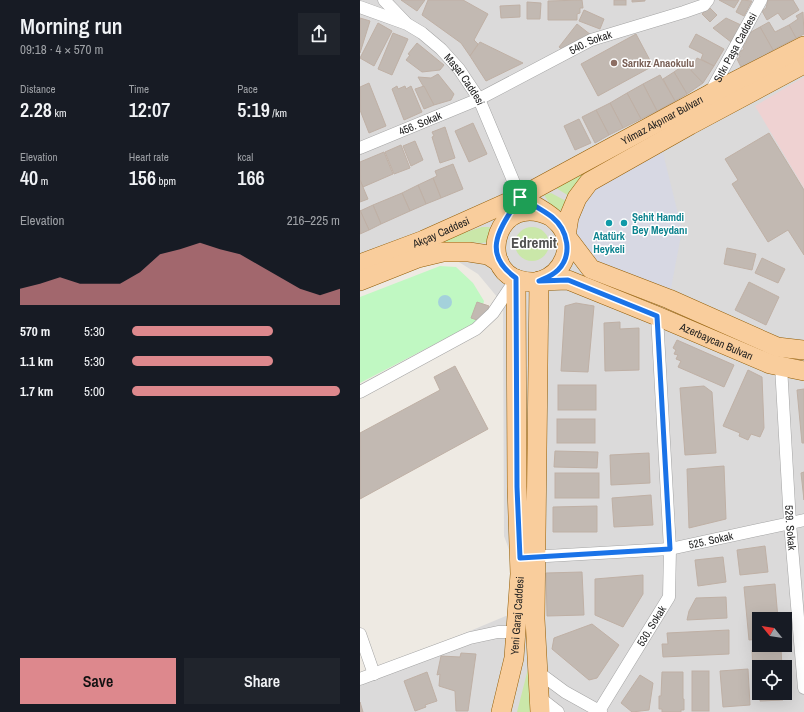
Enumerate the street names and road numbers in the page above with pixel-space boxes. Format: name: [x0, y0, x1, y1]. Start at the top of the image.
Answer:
street label: Sıtkı Paşa Caddesi: [710, 10, 760, 85]
street label: 540. Sokak: [567, 27, 614, 57]
street label: Maşat Caddesi: [441, 50, 488, 107]
street label: Yılmaz Akpınar Bulvarı: [619, 92, 705, 148]
street label: 456. Sokak: [397, 108, 444, 138]
street label: Akçay Caddesi: [410, 214, 472, 251]
street label: Azerbaycan Bulvarı: [677, 319, 755, 363]
street label: 529. Sokak: [782, 505, 799, 551]
street label: 525. Sokak: [687, 528, 735, 552]
street label: Yeni Garaj Caddesi: [507, 576, 527, 655]
street label: 530. Sokak: [634, 602, 669, 649]

